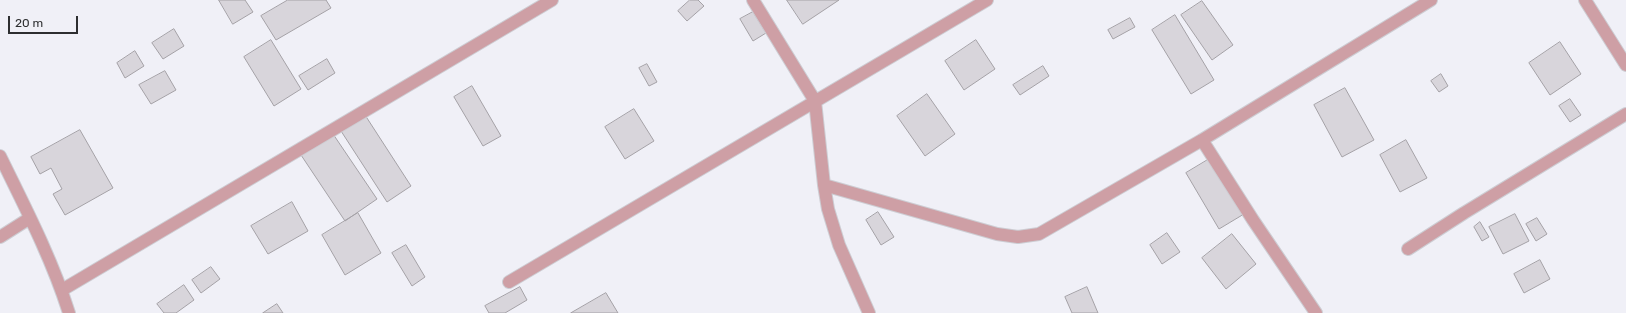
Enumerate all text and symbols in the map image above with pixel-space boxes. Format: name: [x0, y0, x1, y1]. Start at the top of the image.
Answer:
scale bar: [10, 8, 80, 34]
text: 20 m: [15, 16, 43, 30]

